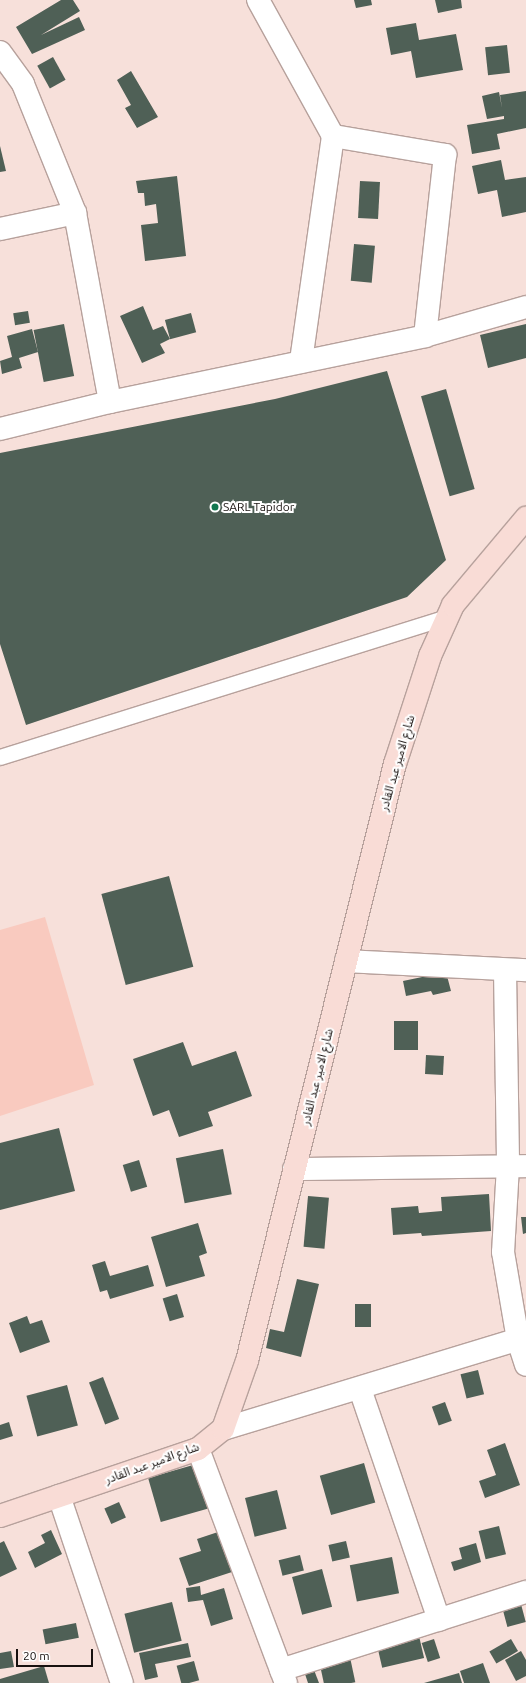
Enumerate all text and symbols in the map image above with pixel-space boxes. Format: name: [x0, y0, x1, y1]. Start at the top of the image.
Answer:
place label: SARL Tapidor: [223, 500, 294, 514]
marker: SARL Tapidor: [210, 502, 220, 512]
street label: شارع الامير عبد القادر: [376, 713, 418, 813]
street label: شارع الامير عبد القادر: [298, 1027, 336, 1127]
street label: شارع الامير عبد القادر: [103, 1439, 201, 1487]
scale bar: [18, 1641, 95, 1667]
text: 20 m: [23, 1649, 50, 1662]

